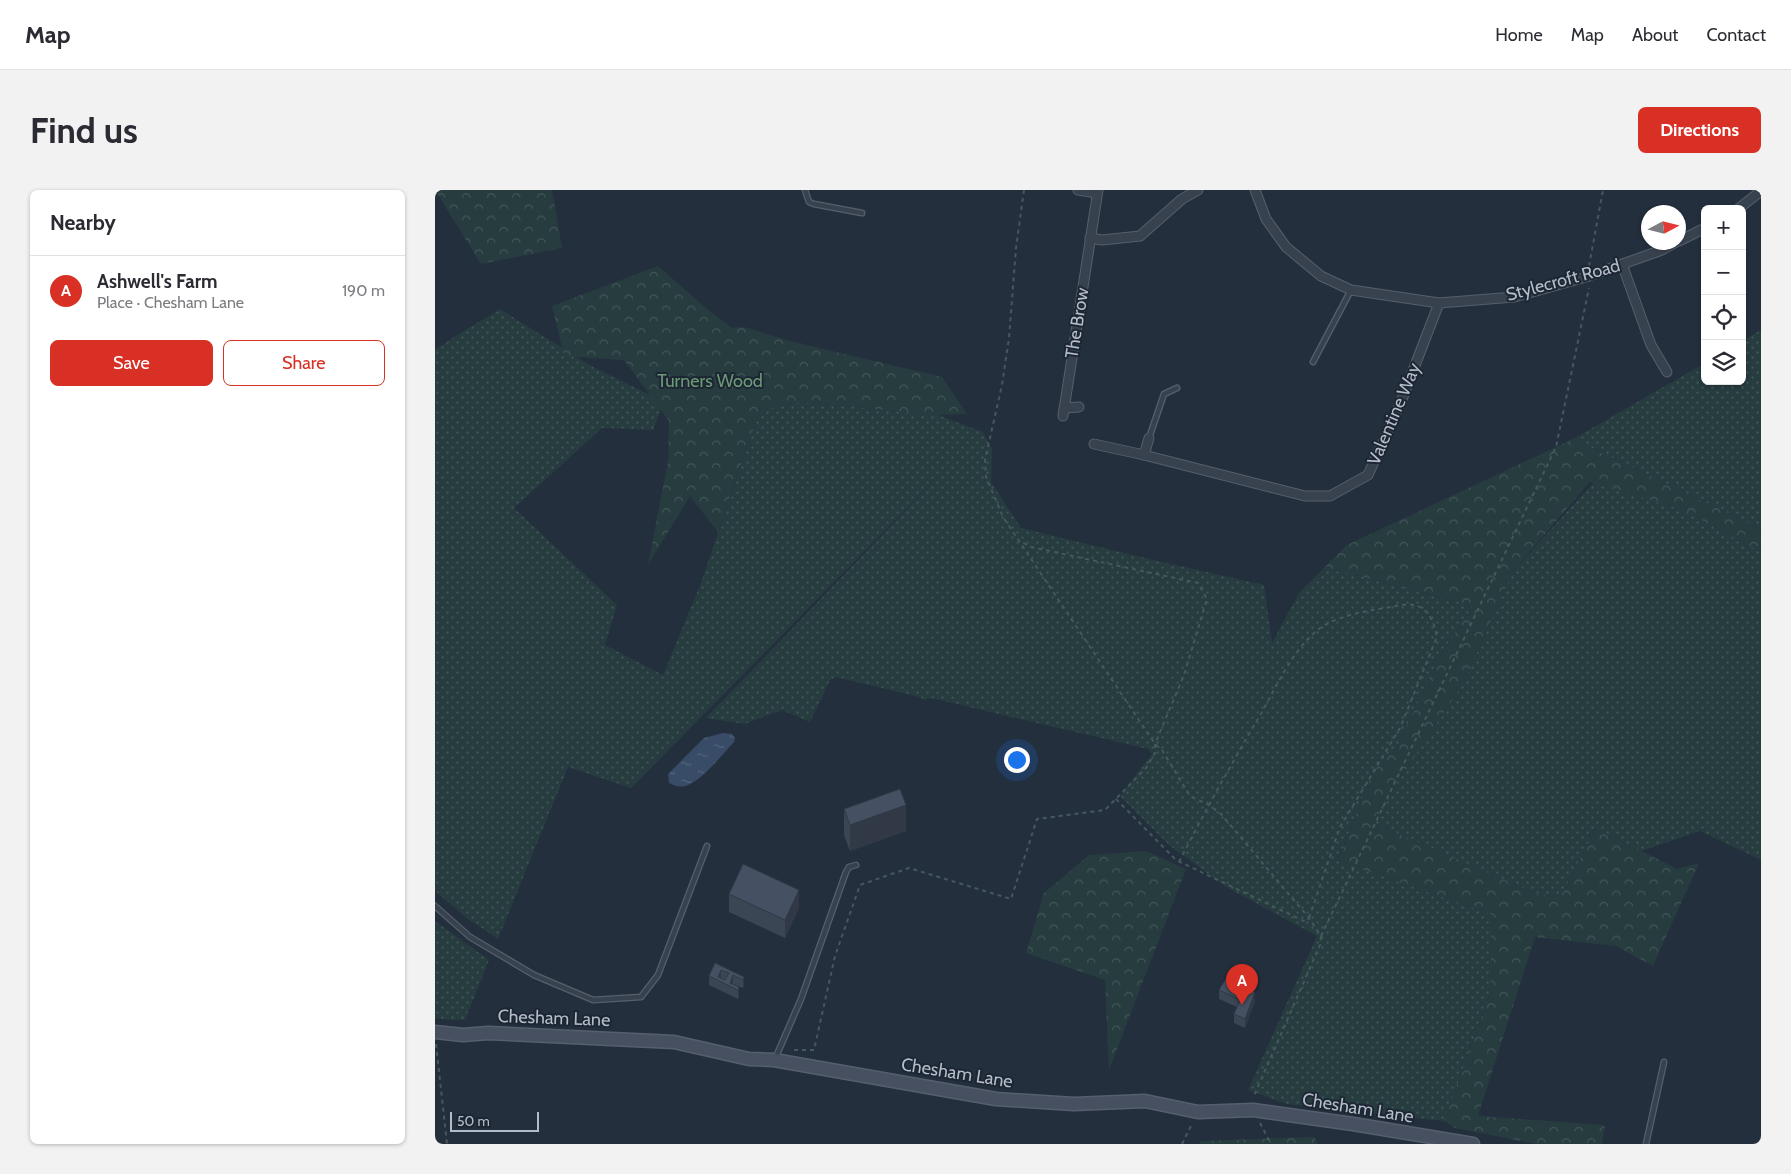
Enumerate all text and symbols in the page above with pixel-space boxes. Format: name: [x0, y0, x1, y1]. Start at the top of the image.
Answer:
text: Map: [25, 20, 71, 49]
text: Home: [1495, 24, 1543, 46]
text: Map: [1571, 24, 1604, 46]
text: About: [1632, 24, 1678, 46]
text: Contact: [1706, 24, 1766, 46]
button: Directions: [1638, 107, 1761, 153]
text: Find us: [30, 109, 138, 152]
north arrow: [1641, 205, 1686, 250]
map controls: [1701, 205, 1746, 385]
button: +: [1701, 205, 1746, 250]
text: Nearby: [50, 210, 116, 235]
button: −: [1701, 250, 1746, 295]
street label: Stylecroft Road: [1503, 254, 1623, 306]
text: Ashwell's Farm: [97, 270, 218, 293]
text: A: [61, 281, 71, 300]
text: 190 m: [342, 281, 385, 300]
street label: The Brow: [1061, 286, 1093, 360]
text: Place · Chesham Lane: [97, 293, 244, 312]
button: locate: [1701, 295, 1746, 340]
button: Save: [50, 340, 213, 386]
button: Share: [223, 340, 385, 386]
button: layers: [1701, 340, 1746, 385]
street label: Valentine Way: [1363, 359, 1425, 469]
park label: Turners Wood: [657, 370, 763, 392]
your location: [1004, 747, 1030, 773]
pin: A: [1226, 964, 1258, 1005]
street label: Chesham Lane: [497, 1005, 611, 1031]
street label: Chesham Lane: [900, 1053, 1014, 1093]
street label: Chesham Lane: [1301, 1088, 1415, 1128]
scale bar: [450, 1109, 539, 1132]
text: 50 m: [457, 1112, 490, 1130]

